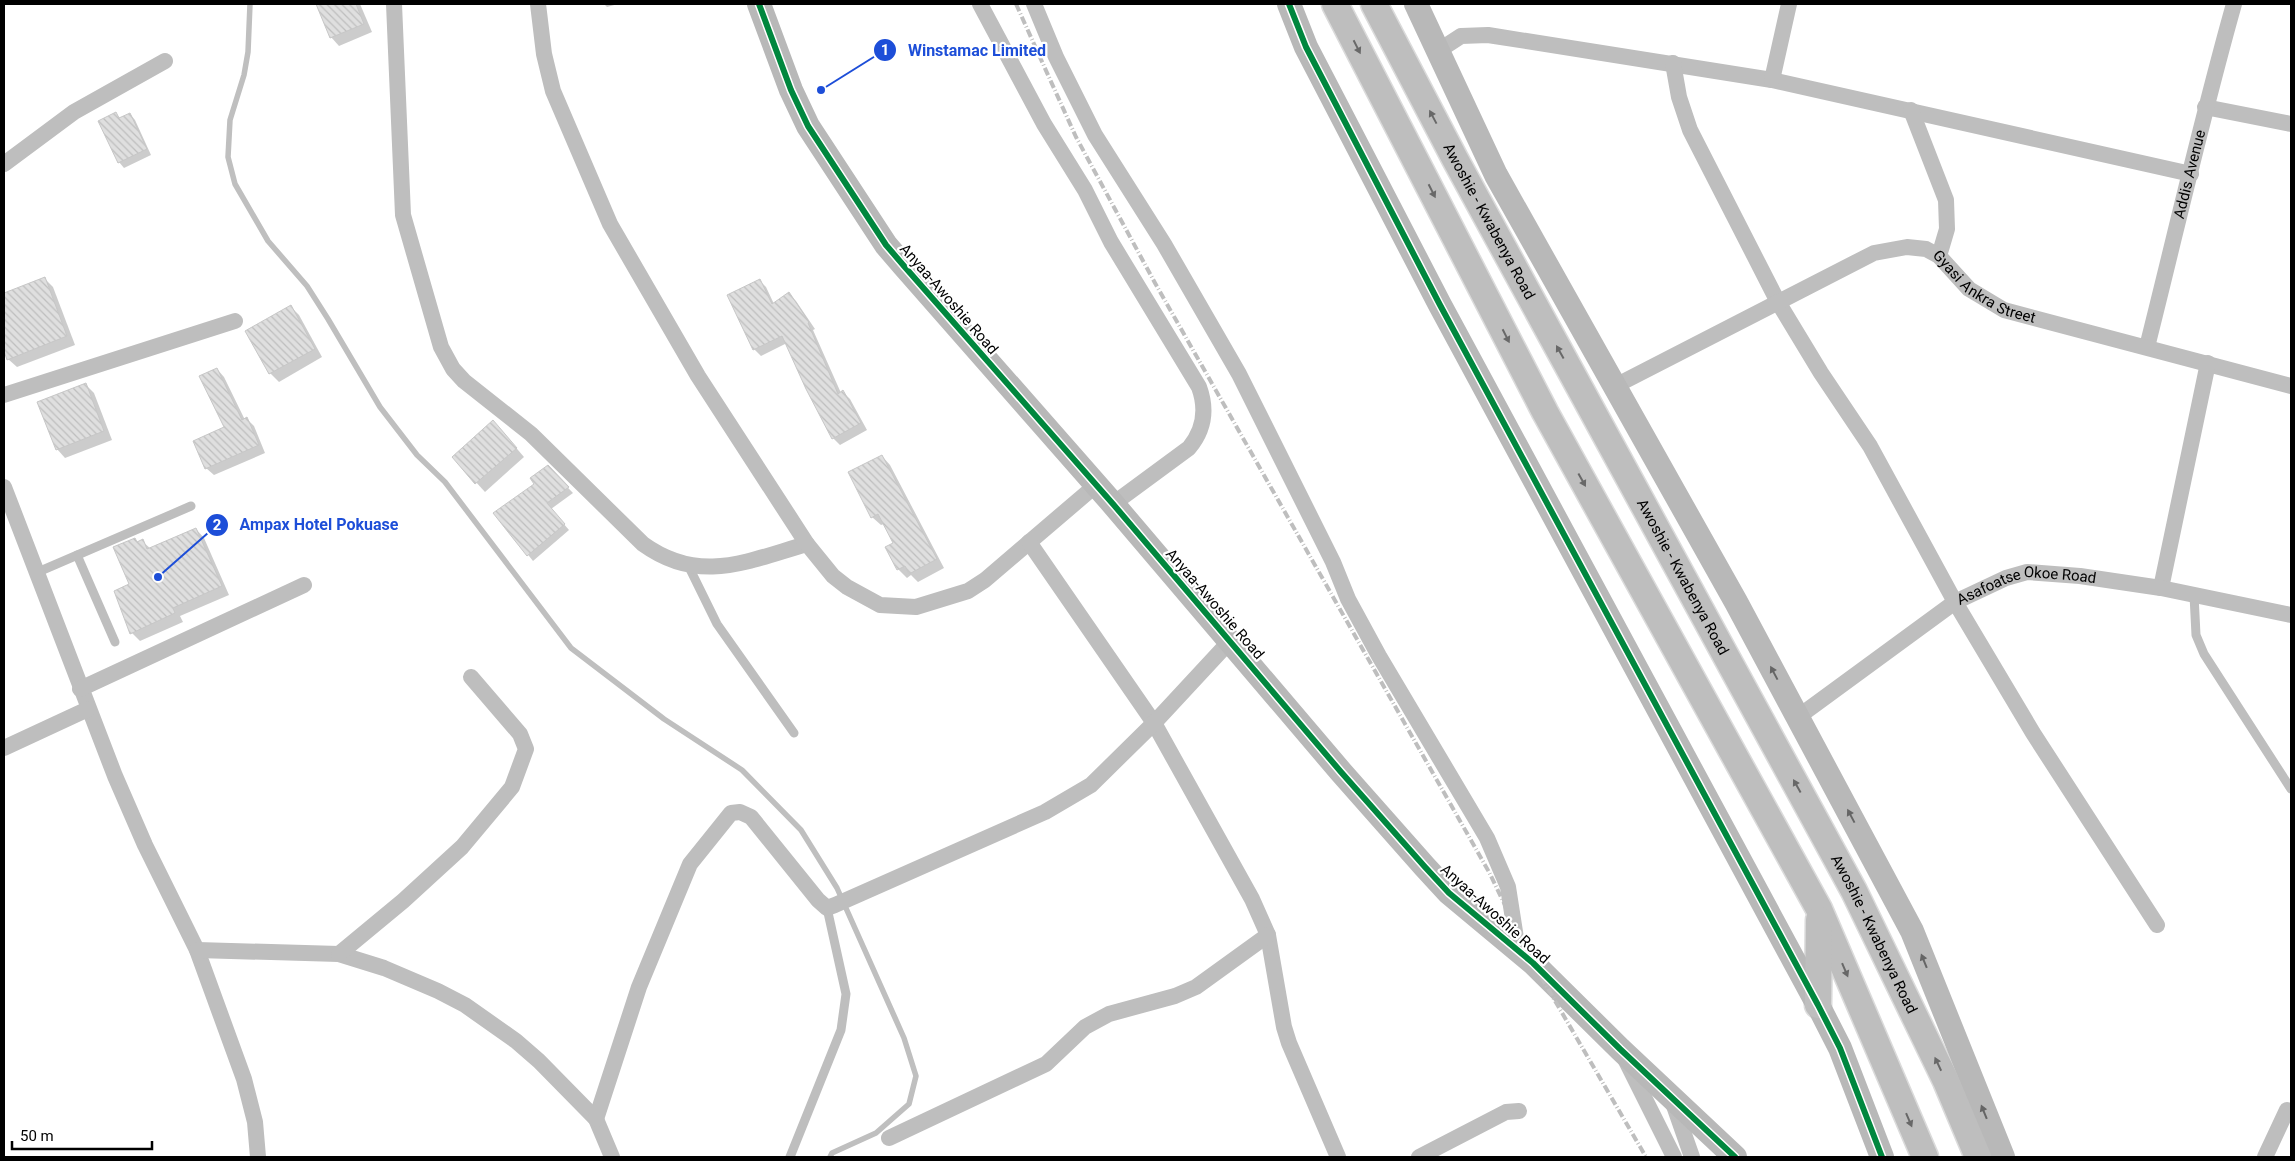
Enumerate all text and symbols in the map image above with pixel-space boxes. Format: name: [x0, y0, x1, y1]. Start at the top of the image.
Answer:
callout: Winstamac Limited: [873, 35, 1056, 66]
one-way arrow: [1353, 40, 1361, 54]
text: 1: [881, 41, 889, 59]
text: Winstamac Limited: [908, 41, 1046, 60]
one-way arrow: [1429, 109, 1437, 124]
street label: Addis Avenue: [2170, 128, 2209, 220]
street label: Awoshie - Kwabenya Road: [1439, 140, 1539, 303]
one-way arrow: [1428, 184, 1436, 198]
street label: Anyaa-Awoshie Road: [896, 240, 1002, 358]
street label: Gyasi Ankra Street: [1929, 246, 2038, 327]
one-way arrow: [1502, 329, 1510, 343]
one-way arrow: [1556, 344, 1564, 359]
one-way arrow: [1578, 472, 1586, 487]
street label: Awoshie - Kwabenya Road: [1633, 496, 1733, 658]
callout: Ampax Hotel Pokuase: [205, 509, 409, 540]
text: Ampax Hotel Pokuase: [240, 515, 399, 534]
text: 2: [213, 516, 222, 534]
street label: Anyaa-Awoshie Road: [1162, 545, 1268, 663]
street label: Asafoatse Okoe Road: [1954, 563, 2098, 609]
one-way arrow: [1770, 666, 1778, 680]
one-way arrow: [1793, 779, 1801, 794]
one-way arrow: [1846, 810, 1855, 823]
street label: Awoshie - Kwabenya Road: [1827, 851, 1921, 1016]
street label: Anyaa-Awoshie Road: [1437, 860, 1553, 968]
one-way arrow: [1920, 953, 1928, 968]
one-way arrow: [1841, 963, 1849, 977]
one-way arrow: [1934, 1057, 1942, 1071]
one-way arrow: [1980, 1105, 1988, 1119]
one-way arrow: [1905, 1113, 1913, 1127]
scale bar: [12, 1118, 152, 1150]
text: 50 m: [20, 1127, 54, 1145]

